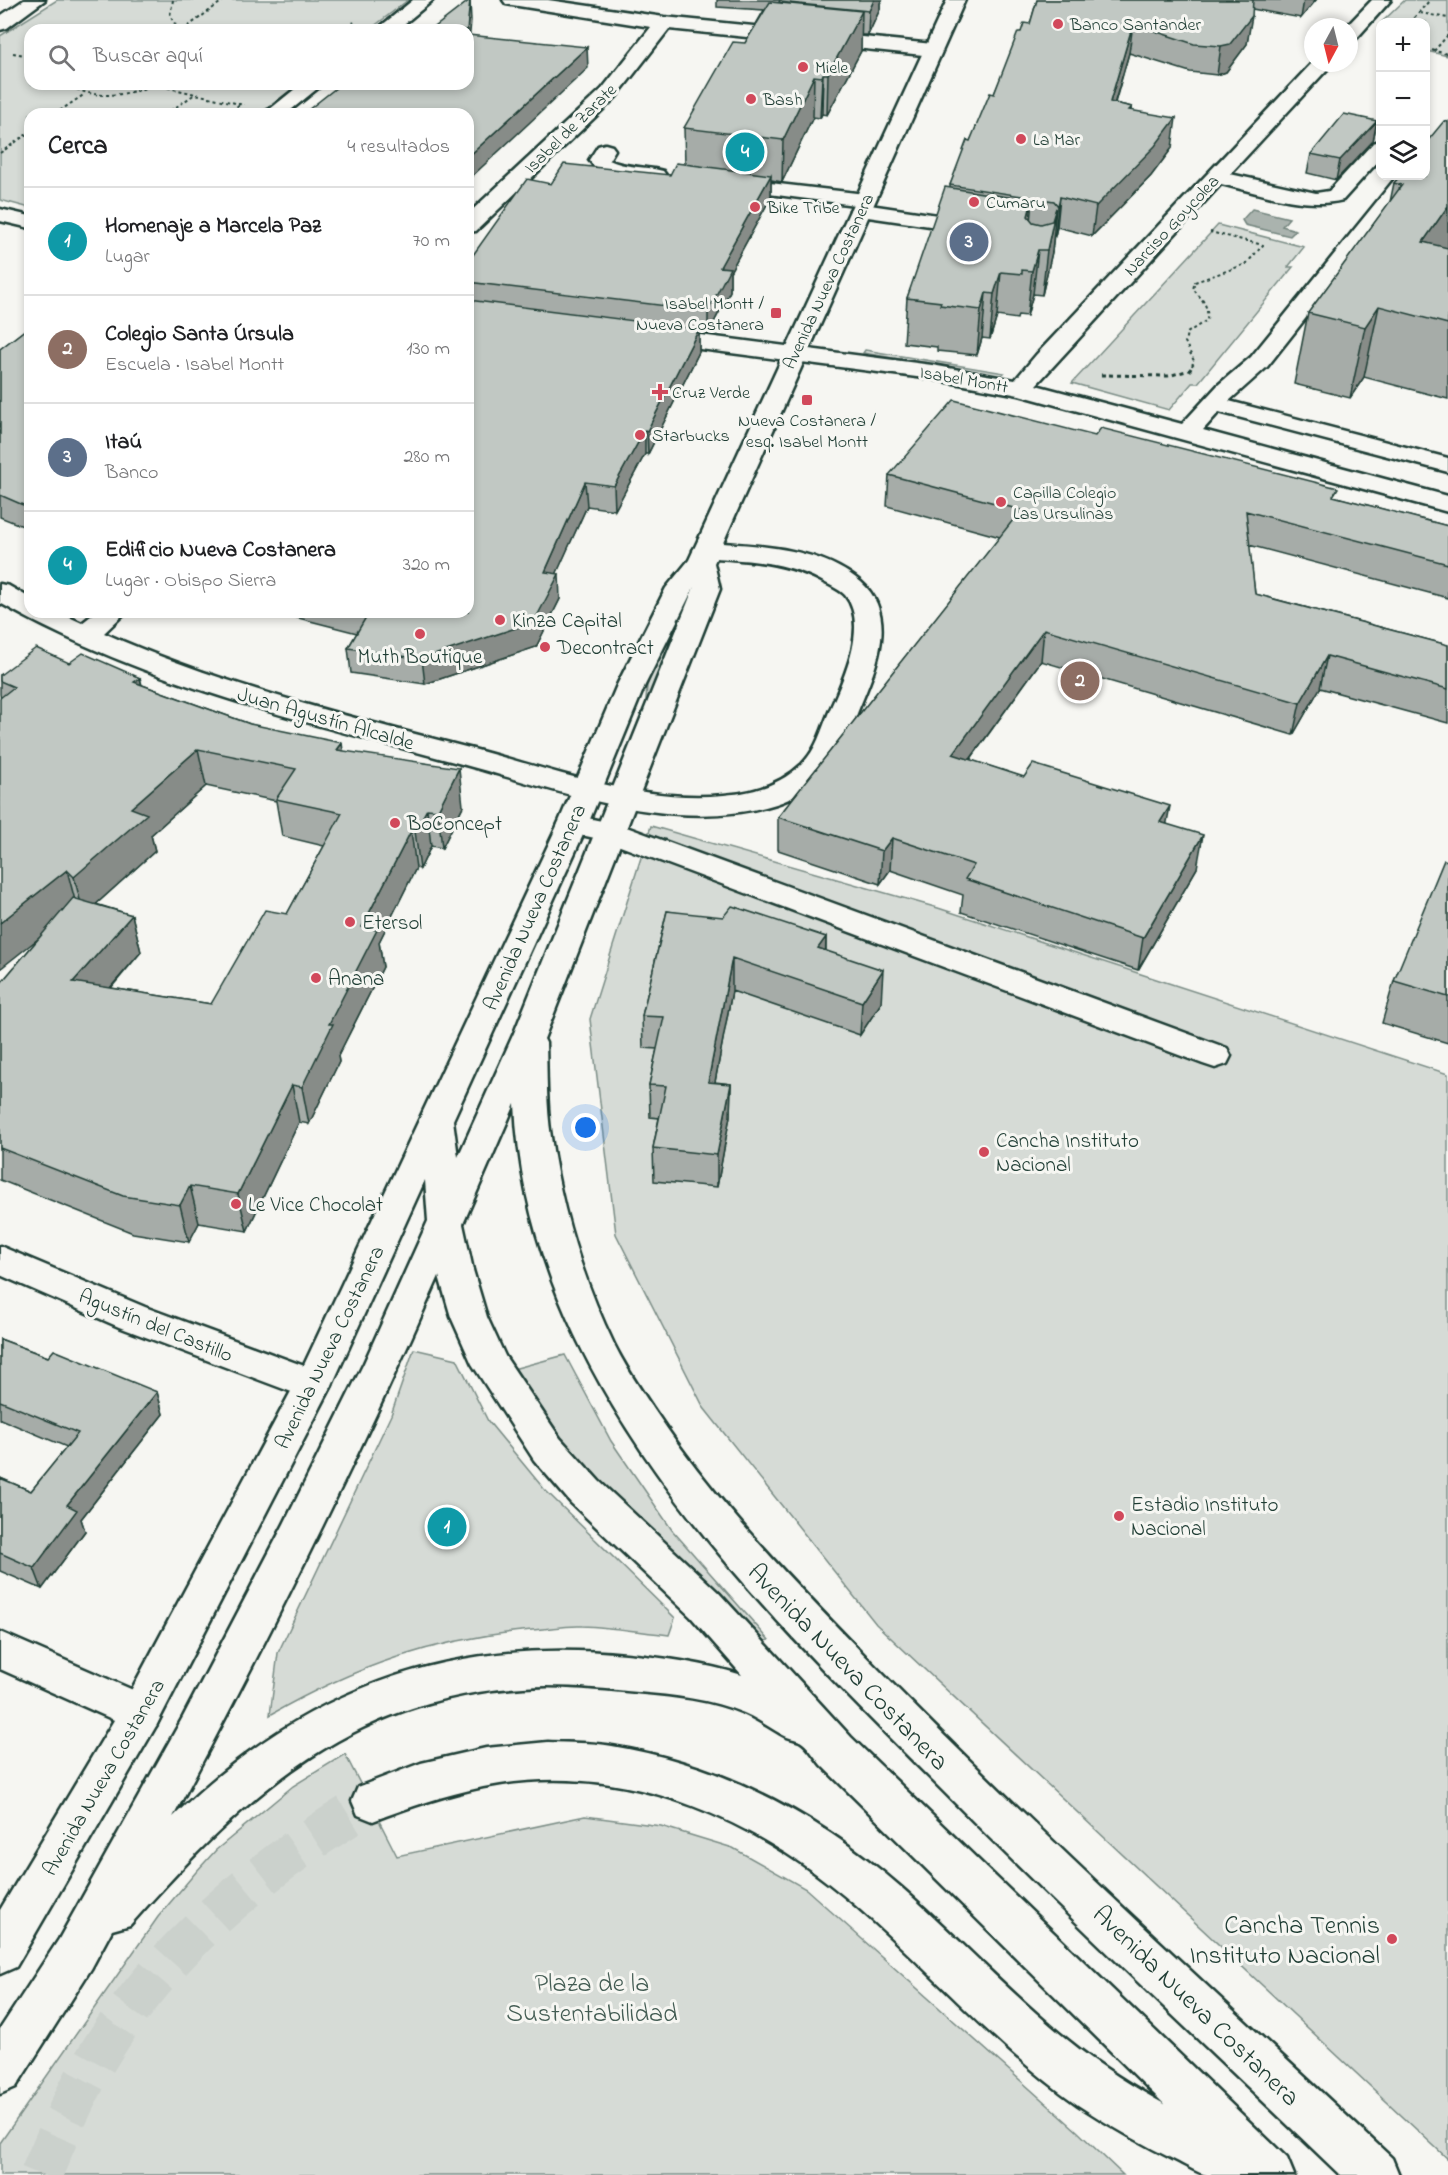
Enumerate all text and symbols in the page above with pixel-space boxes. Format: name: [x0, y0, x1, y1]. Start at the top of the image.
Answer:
place label: Banco Santander: [1069, 13, 1202, 39]
marker: Banco Santander: [1051, 17, 1065, 31]
north arrow: [1304, 18, 1358, 72]
map controls: [1376, 18, 1430, 180]
button: +: [1376, 18, 1430, 72]
search box: [24, 24, 474, 90]
icon: search: [45, 41, 78, 74]
text: Buscar aquí: [93, 41, 203, 73]
place label: Miele: [815, 56, 849, 82]
marker: Miele: [796, 60, 810, 74]
button: −: [1376, 72, 1430, 126]
street label: Isabel de Zarate: [519, 78, 624, 181]
place label: Bash: [762, 88, 803, 114]
marker: Bash: [744, 92, 758, 106]
button: layers: [1376, 126, 1430, 180]
text: Cerca: [48, 128, 108, 166]
place label: La Mar: [1033, 128, 1081, 154]
pin: 4: [726, 130, 764, 174]
marker: La Mar: [1014, 132, 1028, 146]
text: 4 resultados: [347, 133, 450, 162]
street label: Narciso Goycolea: [1118, 170, 1226, 283]
street label: Avenida Nueva Costanera: [778, 190, 882, 374]
place label: Cumaru: [986, 191, 1046, 217]
marker: Cumaru: [967, 195, 981, 209]
place label: Bike Tribe: [766, 196, 840, 222]
marker: Bike Tribe: [748, 200, 762, 214]
text: Homenaje a Marcela Paz: [105, 211, 321, 243]
pin: 3: [950, 220, 988, 264]
text: 1: [64, 227, 71, 256]
text: 70 m: [413, 227, 450, 256]
text: Lugar: [105, 243, 150, 272]
place label: Isabel Montt / Nueva Costanera: [636, 292, 764, 339]
marker: Isabel Montt / Nueva Costanera: [769, 306, 783, 320]
text: Colegio Santa Úrsula: [105, 319, 294, 351]
text: 2: [63, 335, 72, 364]
text: 130 m: [406, 335, 450, 364]
text: Escuela · Isabel Montt: [105, 351, 284, 380]
street label: Isabel Montt: [917, 360, 1010, 402]
place label: Cruz Verde: [672, 381, 751, 407]
marker: Cruz Verde: [653, 385, 667, 399]
marker: Nueva Costanera / esq. Isabel Montt: [800, 393, 814, 407]
place label: Nueva Costanera / esq. Isabel Montt: [738, 409, 876, 456]
place label: Starbucks: [652, 424, 730, 450]
text: Itaú: [105, 427, 142, 459]
marker: Starbucks: [633, 428, 647, 442]
text: 3: [63, 443, 72, 472]
text: 280 m: [403, 443, 450, 472]
text: Banco: [105, 459, 158, 488]
place label: Capilla Colegio Las Ursulinas: [1013, 481, 1116, 528]
marker: Capilla Colegio Las Ursulinas: [994, 495, 1008, 509]
text: Edificio Nueva Costanera: [105, 535, 336, 567]
text: 4: [63, 551, 72, 580]
text: 320 m: [403, 551, 450, 580]
text: Lugar · Obispo Sierra: [105, 567, 276, 596]
place label: Kinza Capital: [512, 607, 622, 637]
marker: Kinza Capital: [493, 613, 507, 627]
marker: Muth Boutique: [413, 627, 427, 641]
place label: Decontract: [556, 634, 654, 664]
marker: Decontract: [538, 640, 552, 654]
place label: Muth Boutique: [358, 643, 483, 673]
pin: 2: [1060, 658, 1100, 704]
street label: Juan Agustín Alcalde: [233, 680, 418, 762]
street label: Avenida Nueva Costanera: [477, 800, 595, 1016]
place label: BoConcept: [406, 810, 502, 840]
marker: BoConcept: [388, 816, 402, 830]
place label: Etersol: [362, 909, 422, 939]
marker: Etersol: [343, 915, 357, 929]
place label: Anana: [328, 965, 384, 995]
marker: Anana: [309, 971, 323, 985]
your location: [571, 1113, 600, 1142]
place label: Cancha Instituto Nacional: [996, 1127, 1139, 1181]
marker: Cancha Instituto Nacional: [977, 1145, 991, 1159]
place label: Le Vice Chocolat: [248, 1191, 383, 1221]
marker: Le Vice Chocolat: [229, 1197, 243, 1211]
street label: Avenida Nueva Costanera: [268, 1241, 393, 1455]
street label: Agustín del Castillo: [73, 1282, 237, 1373]
place label: Estadio Instituto Nacional: [1131, 1491, 1278, 1545]
pin: 1: [428, 1504, 466, 1550]
marker: Estadio Instituto Nacional: [1112, 1509, 1126, 1523]
street label: Avenida Nueva Costanera: [737, 1556, 956, 1781]
street label: Avenida Nueva Costanera: [36, 1674, 173, 1882]
street label: Avenida Nueva Costanera: [1082, 1898, 1307, 2117]
place label: Cancha Tennis Instituto Nacional: [1190, 1908, 1380, 1976]
marker: Cancha Tennis Instituto Nacional: [1385, 1932, 1399, 1946]
park label: Plaza de la Sustentabilidad: [506, 1966, 678, 2034]

